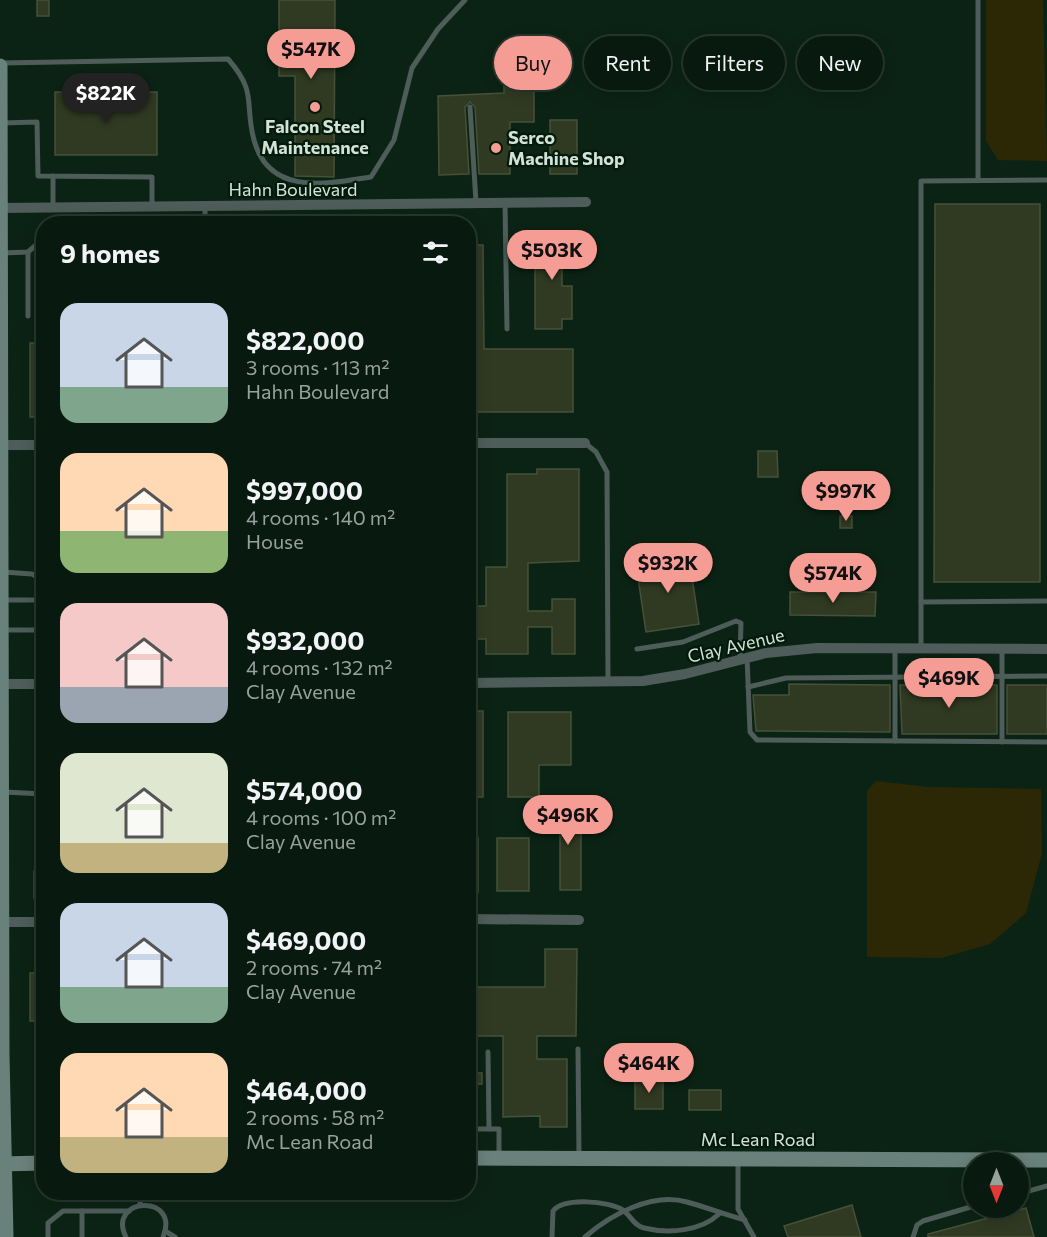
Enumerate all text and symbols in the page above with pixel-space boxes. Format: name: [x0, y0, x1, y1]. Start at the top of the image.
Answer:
pin: $547K: [269, 29, 353, 80]
text: $547K: [281, 36, 341, 60]
chip: Buy: [494, 36, 572, 90]
chip: Rent: [584, 36, 671, 90]
chip: Filters: [683, 36, 785, 90]
chip: New: [797, 36, 883, 90]
pin: $822K: [64, 73, 148, 124]
text: $822K: [76, 80, 136, 104]
marker: Falcon Steel Maintenance: [308, 100, 322, 114]
place label: Falcon Steel Maintenance: [261, 115, 369, 158]
place label: Serco Machine Shop: [508, 126, 625, 169]
marker: Serco Machine Shop: [489, 141, 503, 155]
street label: Hahn Boulevard: [229, 178, 358, 200]
pin: $503K: [510, 230, 594, 281]
icon: filters: [419, 236, 452, 269]
text: 9 homes: [60, 237, 160, 268]
text: $503K: [521, 237, 583, 261]
text: $822,000: [246, 324, 364, 355]
icon: home: [108, 327, 180, 399]
text: 3 rooms · 113 m²: [246, 355, 390, 379]
text: Hahn Boulevard: [246, 379, 389, 403]
pin: $997K: [804, 471, 888, 522]
text: $997,000: [246, 474, 363, 505]
icon: home: [108, 477, 180, 549]
text: $997K: [816, 478, 876, 502]
text: 4 rooms · 140 m²: [246, 505, 395, 529]
text: House: [246, 529, 304, 553]
pin: $932K: [626, 543, 710, 594]
text: $932K: [638, 550, 698, 574]
pin: $574K: [791, 553, 875, 604]
text: $574K: [803, 560, 863, 584]
street label: Clay Avenue: [685, 623, 786, 667]
text: $932,000: [246, 624, 365, 655]
icon: home: [108, 627, 180, 699]
text: 4 rooms · 132 m²: [246, 655, 393, 679]
pin: $469K: [907, 658, 991, 709]
text: $469K: [918, 665, 980, 689]
text: Clay Avenue: [246, 679, 356, 703]
text: $574,000: [246, 774, 363, 805]
icon: home: [108, 777, 180, 849]
pin: $496K: [526, 795, 610, 846]
text: $496K: [537, 802, 599, 826]
text: 4 rooms · 100 m²: [246, 805, 396, 829]
text: Clay Avenue: [246, 829, 356, 853]
text: $469,000: [246, 924, 366, 955]
icon: home: [108, 927, 180, 999]
text: 2 rooms · 74 m²: [246, 955, 382, 979]
text: Clay Avenue: [246, 979, 356, 1003]
pin: $464K: [607, 1043, 691, 1094]
text: $464K: [618, 1050, 680, 1074]
text: $464,000: [246, 1074, 367, 1105]
icon: home: [108, 1077, 180, 1149]
text: 2 rooms · 58 m²: [246, 1105, 384, 1129]
street label: Mc Lean Road: [701, 1128, 815, 1150]
text: Mc Lean Road: [246, 1129, 373, 1153]
north arrow: [963, 1152, 1029, 1218]
map controls: [963, 1152, 1029, 1218]

